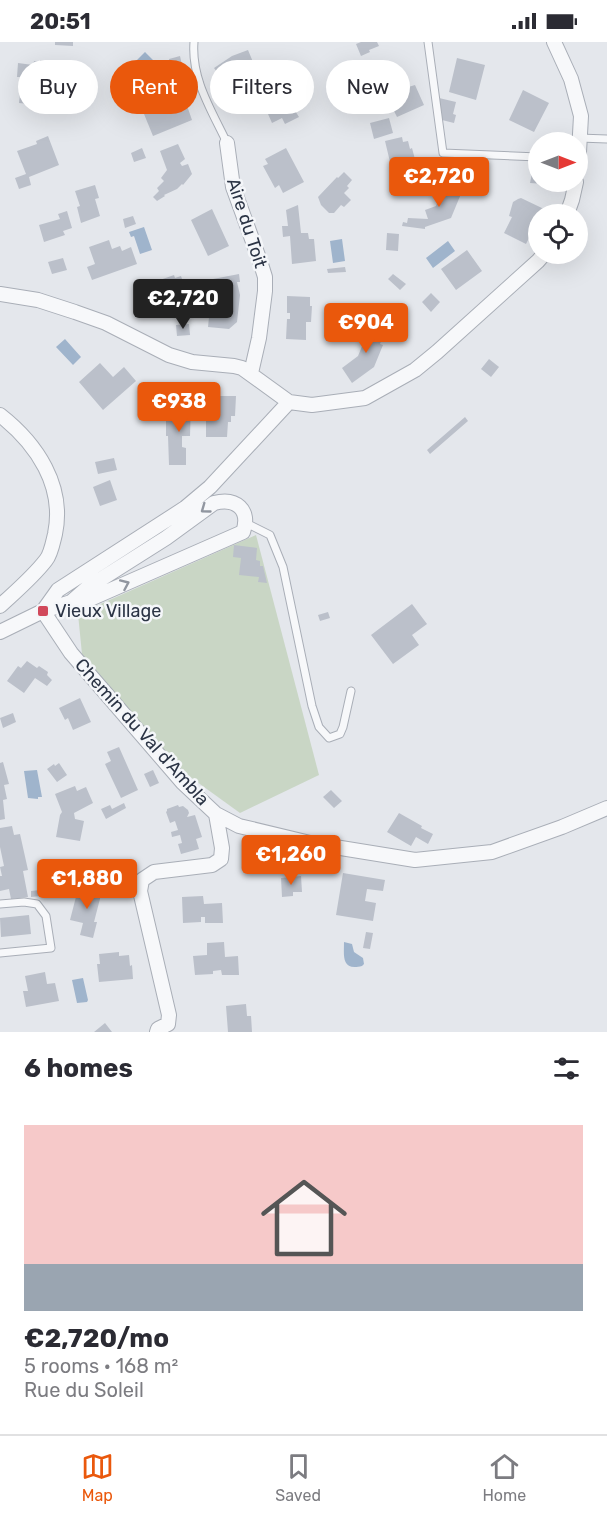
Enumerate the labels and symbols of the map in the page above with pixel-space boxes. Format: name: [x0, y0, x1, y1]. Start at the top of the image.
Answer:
north arrow: [528, 132, 588, 192]
pin: €2,720: [390, 157, 488, 208]
street label: Aire du Toit: [222, 175, 272, 271]
pin: €2,720: [134, 279, 232, 330]
pin: €904: [330, 303, 402, 354]
pin: €938: [143, 382, 215, 433]
one-way arrow: [201, 502, 212, 513]
one-way arrow: [119, 579, 130, 591]
place label: Vieux Village: [55, 600, 161, 622]
marker: Vieux Village: [36, 604, 50, 618]
street label: Chemin du Val d'Ambla: [70, 654, 214, 810]
pin: €1,260: [242, 835, 340, 886]
pin: €1,880: [38, 859, 136, 910]

